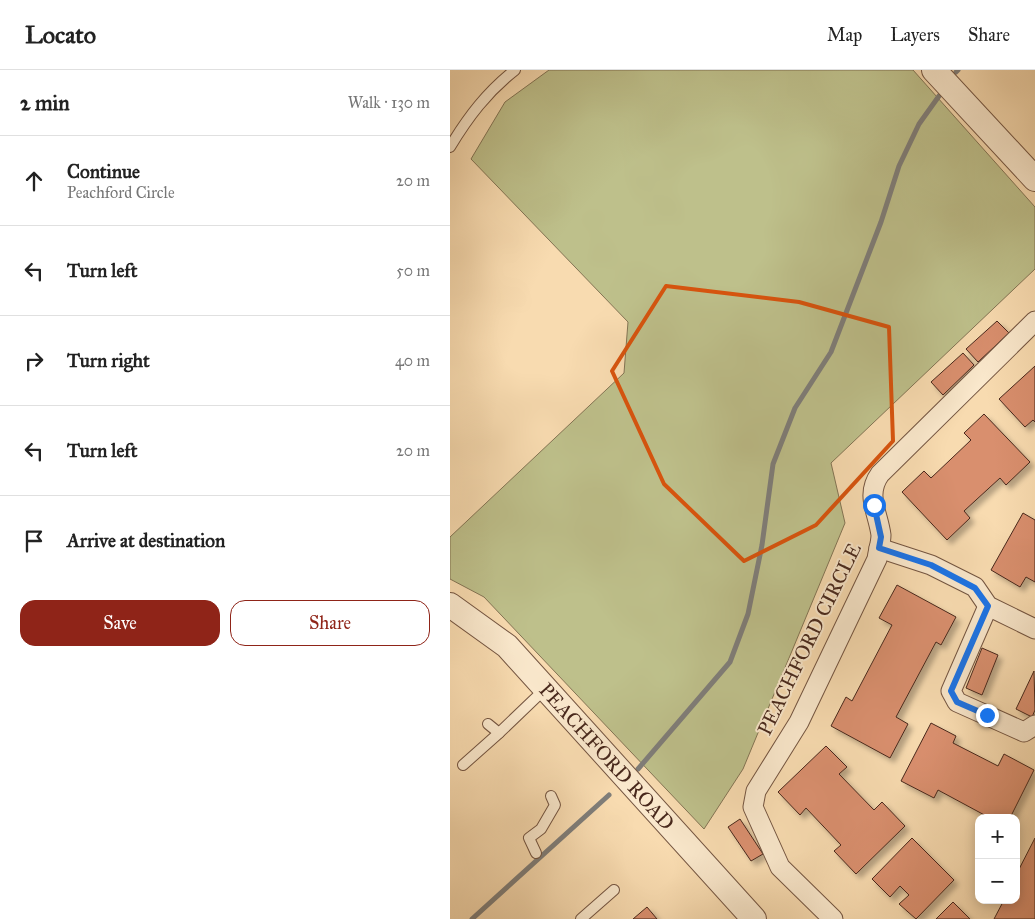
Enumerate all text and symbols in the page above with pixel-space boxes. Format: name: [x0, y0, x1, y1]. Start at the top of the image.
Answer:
text: Locato: [25, 20, 96, 50]
text: Map: [827, 24, 862, 46]
text: Layers: [890, 24, 940, 46]
text: Share: [968, 24, 1010, 46]
text: 2 min: [20, 90, 70, 116]
text: Walk · 130 m: [348, 93, 430, 112]
text: Continue: [67, 160, 140, 183]
icon: ahead: [20, 167, 48, 195]
text: 20 m: [396, 171, 430, 190]
text: Peachford Circle: [67, 183, 175, 202]
icon: left: [20, 257, 48, 285]
text: Turn left: [67, 259, 137, 282]
text: 50 m: [396, 261, 430, 280]
icon: right: [20, 347, 48, 375]
text: Turn right: [67, 349, 150, 372]
text: 40 m: [395, 351, 430, 370]
icon: left: [20, 437, 48, 465]
text: Turn left: [67, 439, 137, 462]
text: 20 m: [396, 441, 430, 460]
route start: [863, 494, 886, 517]
icon: arrive: [20, 527, 48, 555]
text: Arrive at destination: [67, 529, 225, 552]
street label: PEACHFORD CIRCLE: [752, 539, 866, 739]
button: Save: [20, 600, 220, 646]
button: Share: [230, 600, 430, 646]
street label: PEACHFORD ROAD: [534, 678, 679, 835]
route end: [976, 704, 999, 727]
map controls: [975, 814, 1020, 904]
button: +: [975, 814, 1020, 859]
button: −: [975, 859, 1020, 904]

